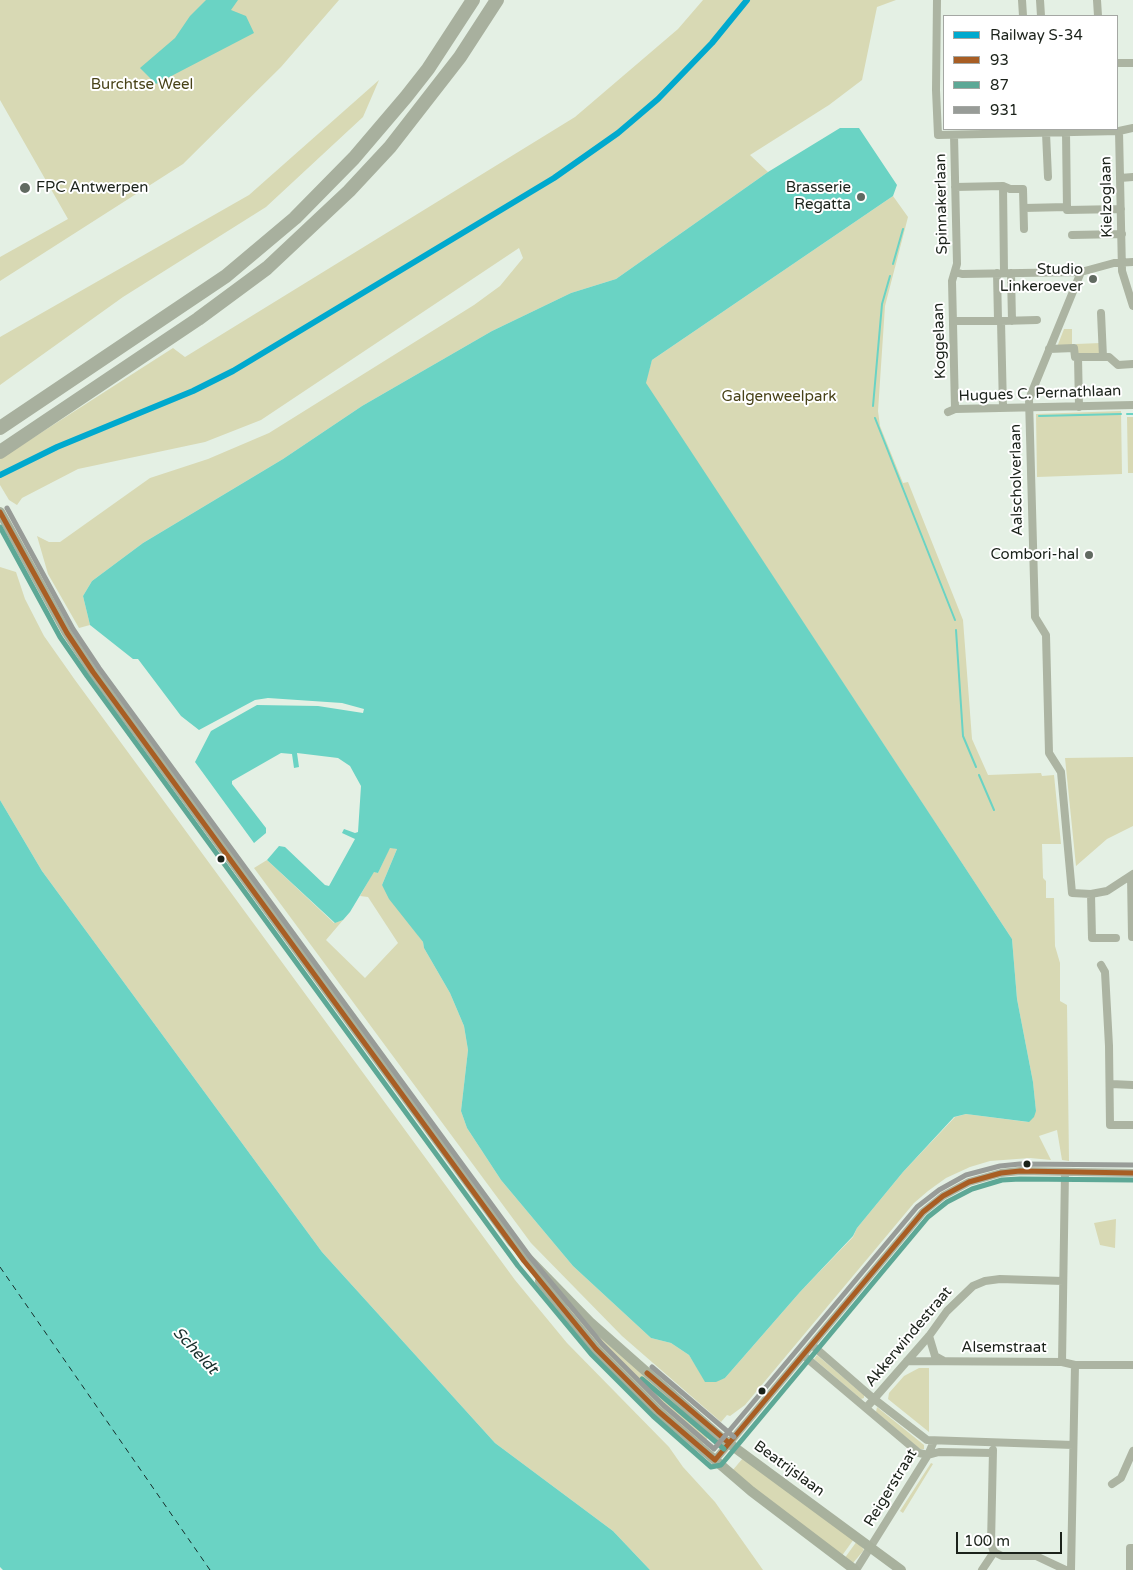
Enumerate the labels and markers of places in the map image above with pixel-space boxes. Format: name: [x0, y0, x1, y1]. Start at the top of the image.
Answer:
place label: FPC Antwerpen: [36, 179, 148, 197]
place label: Brasserie Regatta: [786, 179, 851, 214]
marker: FPC Antwerpen: [18, 181, 32, 195]
marker: Brasserie Regatta: [855, 191, 867, 203]
place label: Studio Linkeroever: [1000, 261, 1083, 296]
marker: Studio Linkeroever: [1087, 273, 1099, 285]
place label: Combori-hal: [990, 546, 1079, 564]
marker: Combori-hal: [1083, 549, 1095, 561]
unlabelled marker: [216, 854, 226, 864]
unlabelled marker: [1022, 1159, 1032, 1169]
unlabelled marker: [757, 1386, 767, 1396]

